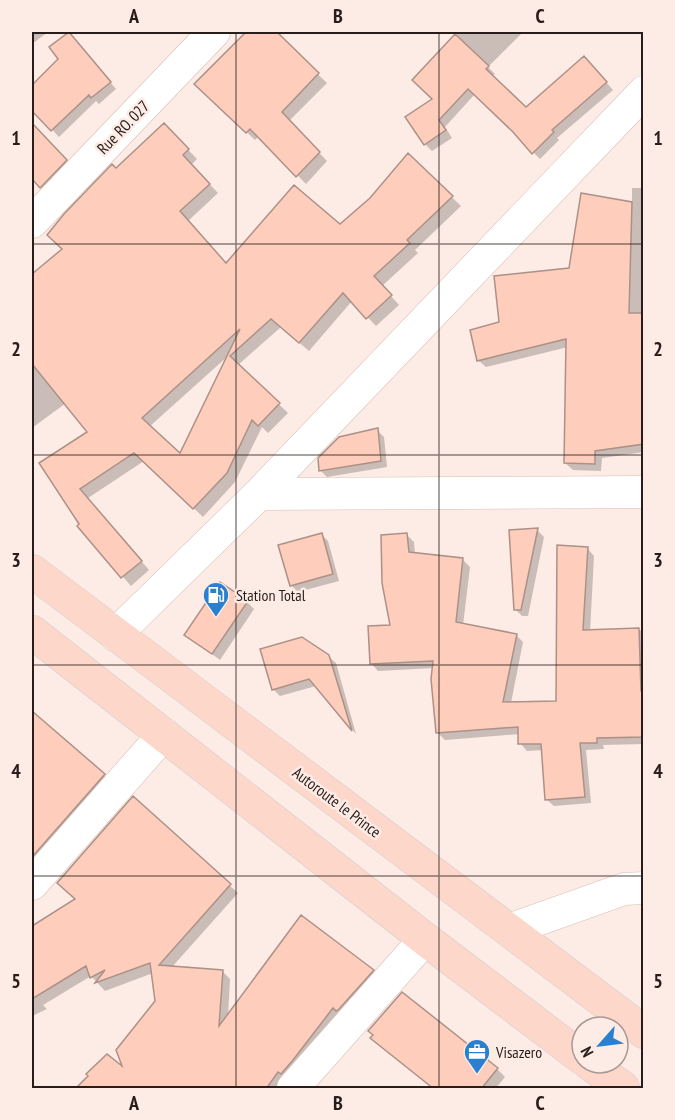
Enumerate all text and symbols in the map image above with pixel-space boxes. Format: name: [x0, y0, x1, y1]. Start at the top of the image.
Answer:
text: A: [128, 3, 140, 29]
text: B: [333, 3, 343, 29]
text: C: [535, 3, 545, 29]
street label: Rue RO. 027: [93, 96, 153, 158]
text: 1: [11, 125, 21, 151]
text: 1: [653, 125, 663, 151]
text: 2: [11, 336, 21, 362]
text: 2: [653, 336, 663, 362]
text: 3: [11, 547, 21, 573]
text: 3: [653, 547, 663, 573]
fuel station icon: Station Total: [201, 580, 231, 618]
place label: Station Total: [236, 585, 306, 605]
text: 4: [11, 758, 21, 784]
text: 4: [653, 758, 663, 784]
street label: Autoroute le Prince: [289, 762, 385, 842]
text: 5: [11, 968, 21, 994]
text: 5: [653, 968, 663, 994]
north arrow: [570, 1015, 630, 1075]
office icon: Visazero: [462, 1037, 492, 1075]
place label: Visazero: [495, 1042, 542, 1062]
text: N: [576, 1044, 598, 1061]
text: A: [128, 1090, 140, 1116]
text: B: [333, 1090, 343, 1116]
text: C: [535, 1090, 545, 1116]

